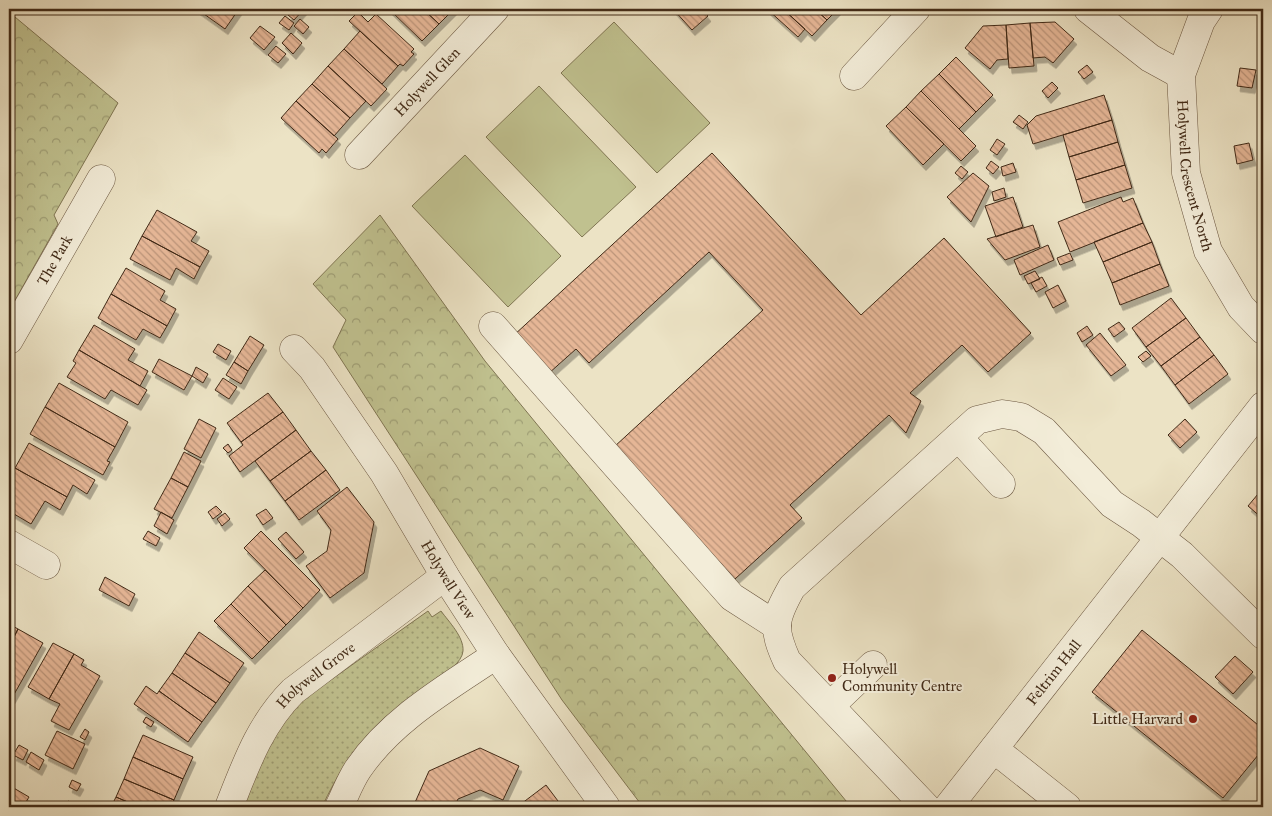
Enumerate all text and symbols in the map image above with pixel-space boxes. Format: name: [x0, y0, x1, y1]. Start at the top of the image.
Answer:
street label: Holywell Glen: [391, 44, 464, 120]
street label: Holywell Crescent North: [1173, 99, 1217, 254]
street label: The Park: [33, 232, 76, 289]
street label: Holywell View: [417, 537, 479, 623]
street label: Feltrim Hall: [1022, 636, 1085, 709]
street label: Holywell Grove: [272, 638, 359, 712]
place label: Holywell Community Centre: [842, 660, 962, 695]
marker: Holywell Community Centre: [826, 672, 838, 684]
place label: Little Harvard: [1092, 710, 1183, 728]
marker: Little Harvard: [1187, 713, 1199, 725]

